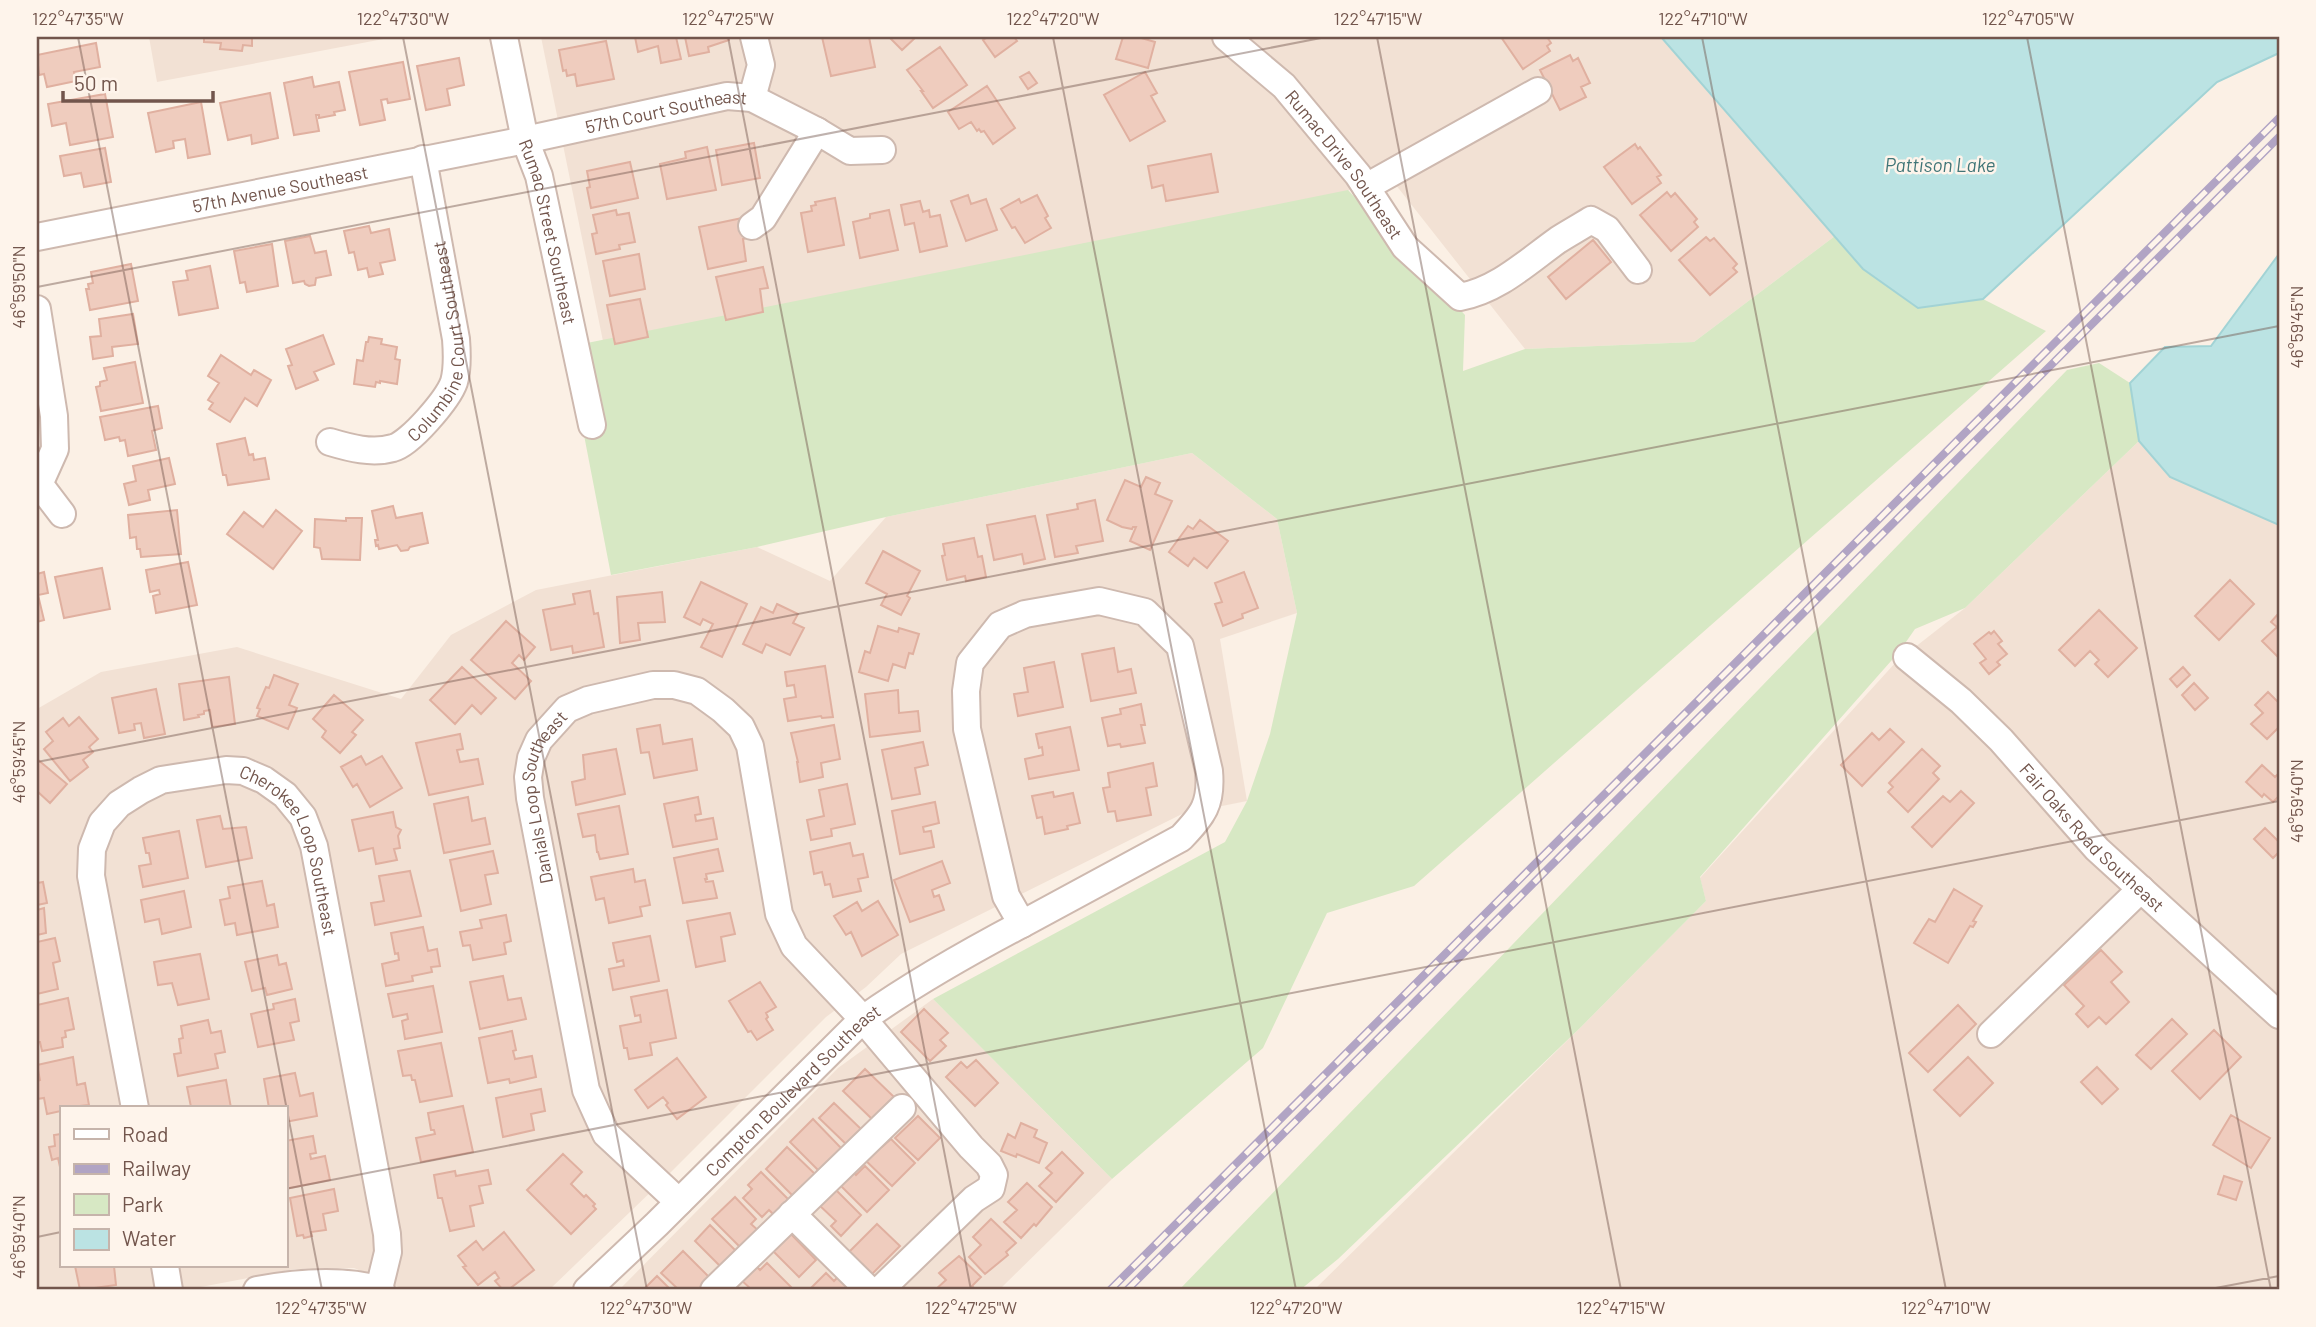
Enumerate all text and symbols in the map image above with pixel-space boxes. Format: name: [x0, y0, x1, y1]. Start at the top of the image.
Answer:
text: 122°47'35"W: [32, 7, 124, 29]
text: 122°47'30"W: [357, 7, 450, 29]
text: 122°47'25"W: [682, 7, 774, 29]
text: 122°47'20"W: [1006, 7, 1100, 29]
text: 122°47'15"W: [1334, 7, 1423, 29]
text: 122°47'10"W: [1658, 7, 1748, 29]
text: 122°47'05"W: [1982, 7, 2075, 29]
scale bar: [63, 60, 214, 104]
text: 50 m: [74, 70, 118, 95]
street label: 57th Court Southeast: [583, 85, 748, 138]
street label: Rumac Drive Southeast: [1281, 85, 1408, 243]
street label: Rumac Street Southeast: [515, 136, 581, 327]
water label: Pattison Lake: [1885, 153, 1996, 176]
street label: 57th Avenue Southeast: [191, 160, 370, 217]
street label: Columbine Court Southeast: [402, 239, 468, 446]
text: 46°59'50"N: [7, 245, 29, 329]
text: 46°59'45"N: [2285, 286, 2307, 368]
street label: Danials Loop Southeast: [516, 706, 572, 886]
text: 46°59'45"N: [7, 721, 29, 803]
street label: Fair Oaks Road Southeast: [2015, 758, 2169, 916]
text: 46°59'40"N: [2285, 759, 2307, 843]
street label: Cherokee Loop Southeast: [236, 760, 342, 937]
street label: Compton Boulevard Southeast: [701, 999, 885, 1181]
legend: [60, 1106, 287, 1268]
text: Road: [122, 1121, 168, 1146]
text: Railway: [122, 1155, 191, 1180]
text: Park: [122, 1191, 163, 1216]
text: 46°59'40"N: [7, 1195, 29, 1279]
text: Water: [122, 1225, 177, 1250]
text: 122°47'35"W: [275, 1296, 367, 1318]
text: 122°47'30"W: [600, 1296, 693, 1318]
text: 122°47'25"W: [925, 1296, 1017, 1318]
text: 122°47'20"W: [1249, 1296, 1343, 1318]
text: 122°47'15"W: [1577, 1296, 1666, 1318]
text: 122°47'10"W: [1901, 1296, 1991, 1318]

